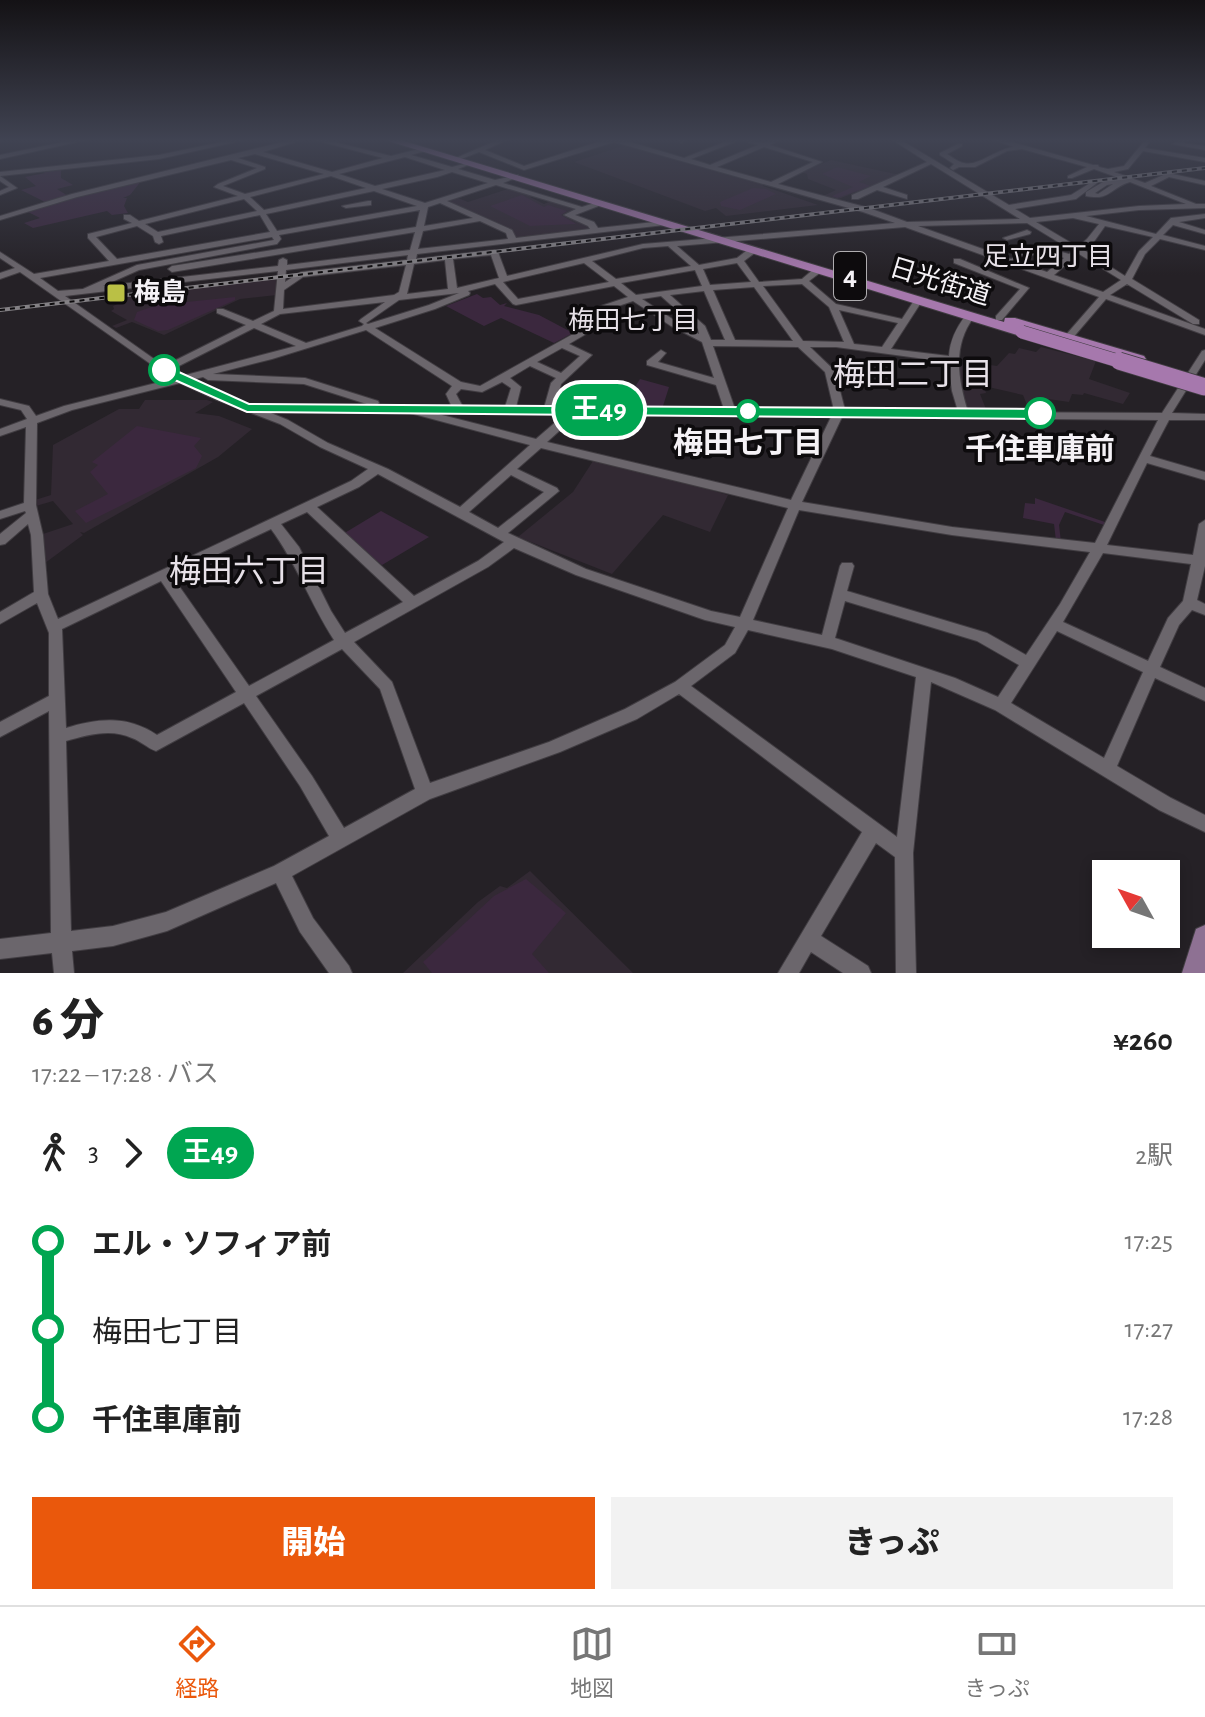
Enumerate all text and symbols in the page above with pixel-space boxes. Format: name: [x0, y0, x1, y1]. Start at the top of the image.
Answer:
district label: 足立四丁目: [983, 242, 1113, 270]
road number: 4: [834, 252, 866, 300]
street label: 日光街道: [886, 253, 994, 310]
place label: 梅島: [134, 278, 186, 306]
marker: 梅島: [105, 282, 127, 304]
district label: 梅田七丁目: [568, 307, 698, 334]
unlabelled marker: [149, 355, 179, 385]
district label: 梅田二丁目: [833, 358, 993, 391]
line badge: 王49: [553, 384, 645, 436]
text: 王49: [571, 396, 627, 424]
marker: 千住車庫前: [1025, 398, 1055, 428]
marker: 梅田七丁目: [737, 400, 759, 422]
place label: 梅田七丁目: [673, 427, 823, 459]
place label: 千住車庫前: [965, 433, 1115, 465]
district label: 梅田六丁目: [169, 555, 329, 588]
north arrow: [1092, 860, 1180, 948]
map controls: [1092, 860, 1180, 948]
text: 6 分: [32, 1000, 104, 1044]
text: ¥260: [1113, 1026, 1173, 1056]
text: 17:22 – 17:28 · バス: [32, 1061, 219, 1087]
icon: walk: [32, 1131, 76, 1175]
icon: forward: [111, 1131, 155, 1175]
text: 王49: [183, 1139, 238, 1167]
text: 3: [88, 1140, 99, 1166]
text: 2駅: [1135, 1143, 1173, 1169]
text: 17:25: [1125, 1228, 1173, 1254]
text: エル・ソフィア前: [92, 1230, 331, 1260]
text: 17:27: [1125, 1316, 1173, 1342]
text: 梅田七丁目: [92, 1318, 242, 1348]
text: 17:28: [1123, 1404, 1173, 1430]
text: 千住車庫前: [92, 1406, 242, 1436]
button: 開始: [32, 1497, 595, 1589]
button: きっぷ: [611, 1497, 1173, 1589]
tab: 経路: [175, 1622, 219, 1702]
tab: 地図: [570, 1622, 614, 1702]
tab: きっぷ: [965, 1622, 1030, 1702]

